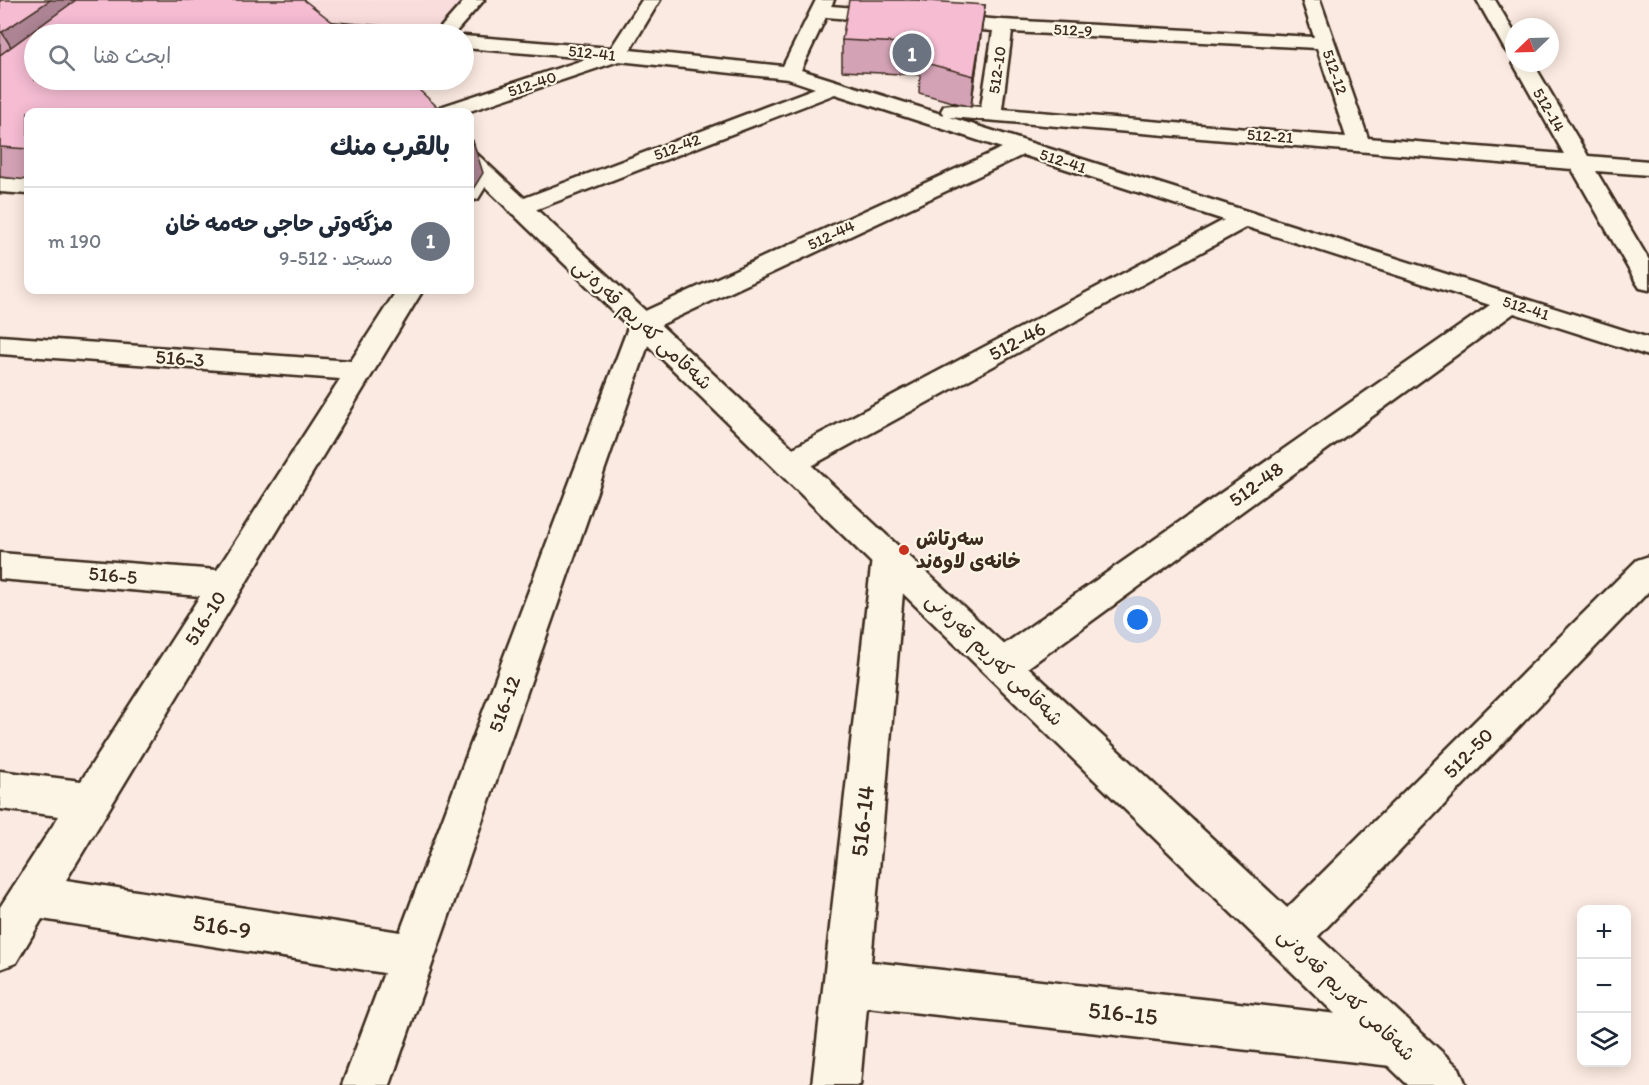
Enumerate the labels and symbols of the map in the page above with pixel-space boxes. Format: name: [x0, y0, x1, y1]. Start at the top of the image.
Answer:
north arrow: [1505, 18, 1559, 72]
street label: 512-9: [1053, 19, 1093, 41]
pin: 1: [892, 31, 932, 76]
street label: 512-41: [567, 41, 617, 65]
street label: 512-10: [984, 45, 1010, 95]
street label: 512-12: [1318, 47, 1352, 98]
street label: 512-40: [505, 67, 559, 101]
street label: 512-14: [1529, 85, 1569, 136]
street label: 512-21: [1246, 125, 1294, 147]
street label: 512-42: [651, 129, 704, 165]
street label: 512-41: [1037, 145, 1089, 178]
street label: 512-44: [804, 216, 858, 254]
street label: شەقامی کەریم قەرەنی: [566, 253, 718, 397]
street label: 512-41: [1500, 292, 1552, 325]
street label: 512-46: [984, 316, 1050, 366]
street label: 516-3: [155, 344, 206, 372]
street label: 512-48: [1224, 456, 1288, 512]
place label: سەرتاش خانەی لاوەند: [916, 526, 1021, 574]
marker: سەرتاش خانەی لاوەند: [897, 543, 911, 557]
street label: 516-5: [88, 561, 138, 589]
street label: 516-10: [179, 586, 231, 650]
street label: شەقامی کەریم قەرەنی: [919, 587, 1069, 733]
your location: [1123, 605, 1152, 634]
street label: 516-12: [483, 672, 525, 735]
street label: 512-50: [1438, 723, 1498, 783]
street label: 516-14: [844, 784, 880, 858]
street label: 516-9: [191, 907, 253, 945]
street label: شەقامی کەریم قەرەنی: [1271, 922, 1421, 1068]
street label: 516-15: [1087, 995, 1159, 1031]

